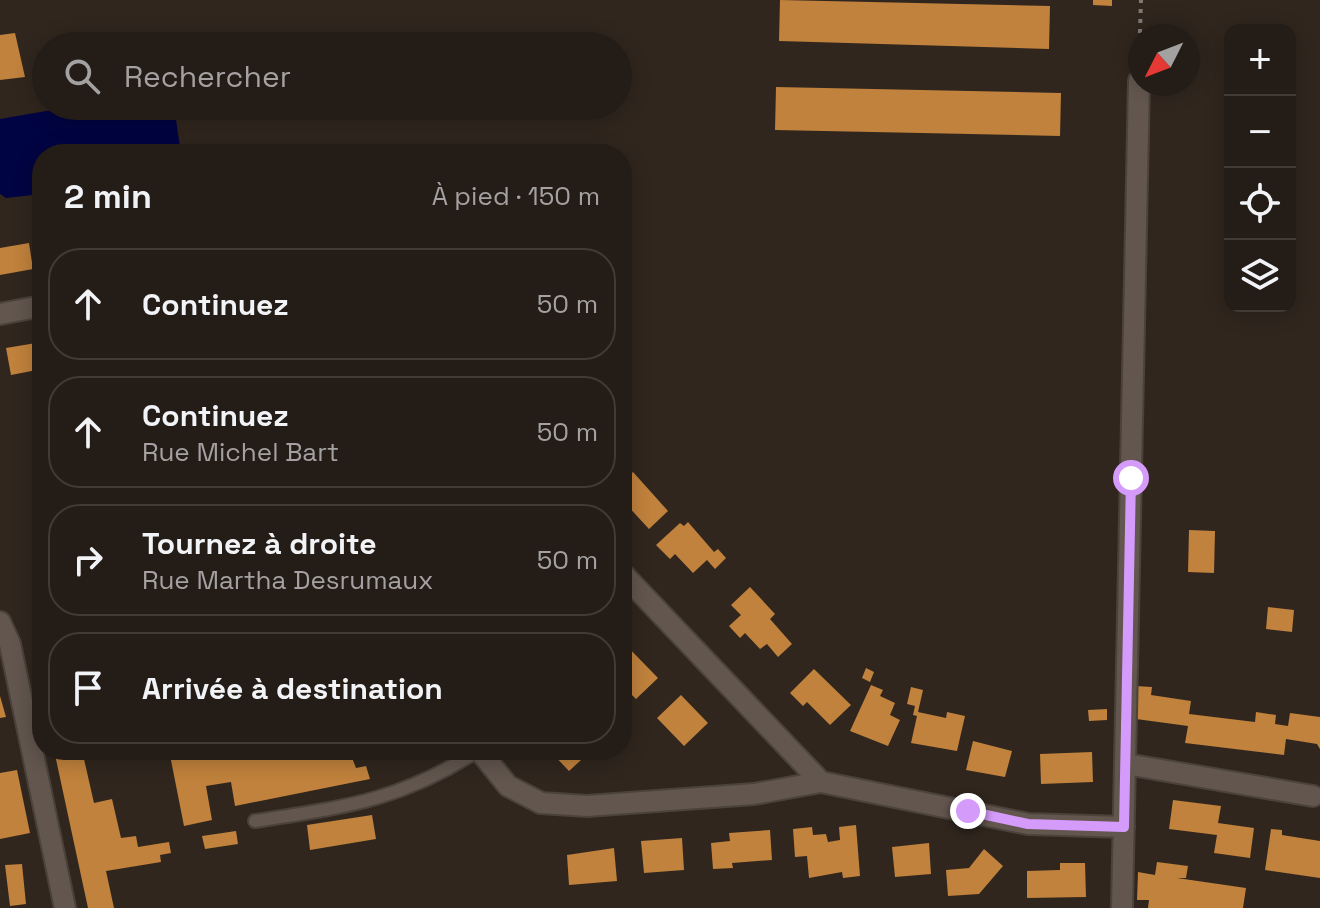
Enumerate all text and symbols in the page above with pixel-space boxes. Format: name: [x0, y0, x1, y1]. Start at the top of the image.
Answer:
north arrow: [1128, 24, 1200, 96]
map controls: [1224, 24, 1296, 312]
button: +: [1224, 24, 1296, 96]
search box: [32, 32, 632, 120]
icon: search: [60, 54, 104, 98]
text: Rechercher: [124, 57, 291, 96]
button: −: [1224, 96, 1296, 168]
button: locate: [1224, 168, 1296, 240]
text: 2 min: [64, 175, 152, 218]
text: À pied · 150 m: [432, 179, 600, 213]
button: layers: [1224, 240, 1296, 312]
icon: ahead: [66, 282, 110, 326]
text: Continuez: [142, 285, 289, 324]
text: 50 m: [537, 287, 598, 321]
text: Continuez: [142, 396, 289, 435]
icon: ahead: [66, 410, 110, 454]
text: 50 m: [537, 415, 598, 449]
text: Rue Michel Bart: [142, 435, 339, 469]
route start: [1113, 460, 1149, 496]
text: Tournez à droite: [142, 524, 376, 563]
icon: right: [66, 538, 110, 582]
text: 50 m: [537, 543, 598, 577]
text: Rue Martha Desrumaux: [142, 563, 434, 597]
icon: arrive: [66, 666, 110, 710]
text: Arrivée à destination: [142, 669, 443, 708]
route end: [950, 793, 986, 829]

